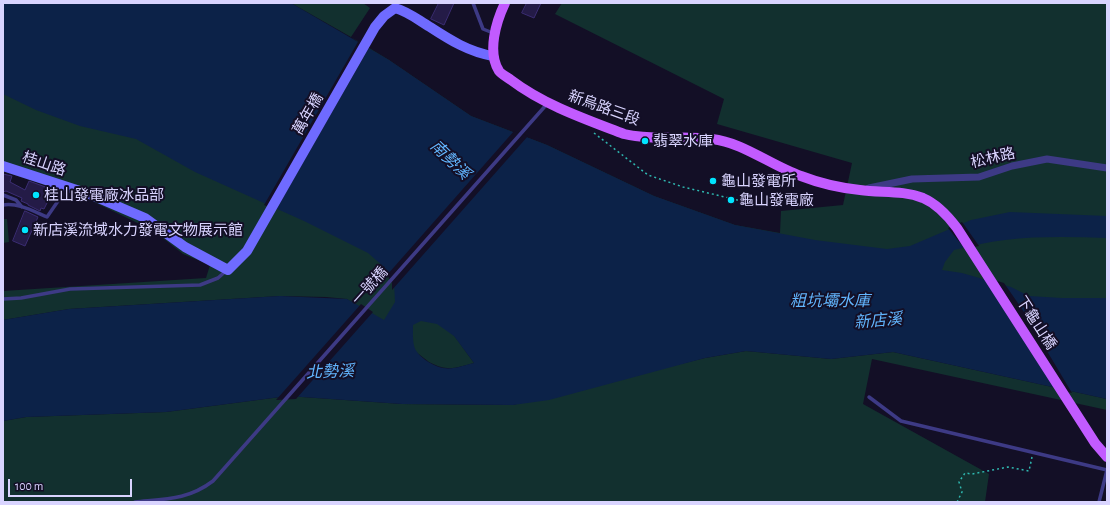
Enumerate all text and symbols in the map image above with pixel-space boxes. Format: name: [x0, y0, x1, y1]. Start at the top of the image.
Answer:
street label: 新烏路三段: [566, 87, 642, 129]
street label: 萬年橋: [289, 90, 327, 138]
place label: 翡翠水庫: [653, 132, 713, 150]
water label: 南勢溪: [426, 136, 474, 184]
marker: 翡翠水庫: [640, 136, 650, 146]
street label: 松林路: [969, 144, 1017, 172]
street label: 桂山路: [20, 148, 68, 180]
place label: 龜山發電所: [721, 172, 796, 190]
marker: 龜山發電所: [708, 176, 718, 186]
place label: 桂山發電廠冰品部: [44, 186, 164, 204]
marker: 桂山發電廠冰品部: [31, 190, 41, 200]
place label: 龜山發電廠: [739, 191, 814, 209]
marker: 龜山發電廠: [726, 195, 736, 205]
place label: 新店溪流域水力發電文物展示館: [33, 221, 243, 239]
marker: 新店溪流域水力發電文物展示館: [20, 225, 30, 235]
street label: 一號橋: [348, 263, 392, 309]
water label: 粗坑壩水庫: [790, 291, 870, 311]
street label: 下龜山橋: [1012, 293, 1060, 353]
water label: 新店溪: [853, 309, 903, 333]
water label: 北勢溪: [306, 362, 354, 382]
scale bar: [10, 471, 134, 497]
text: 100 m: [15, 480, 43, 492]

